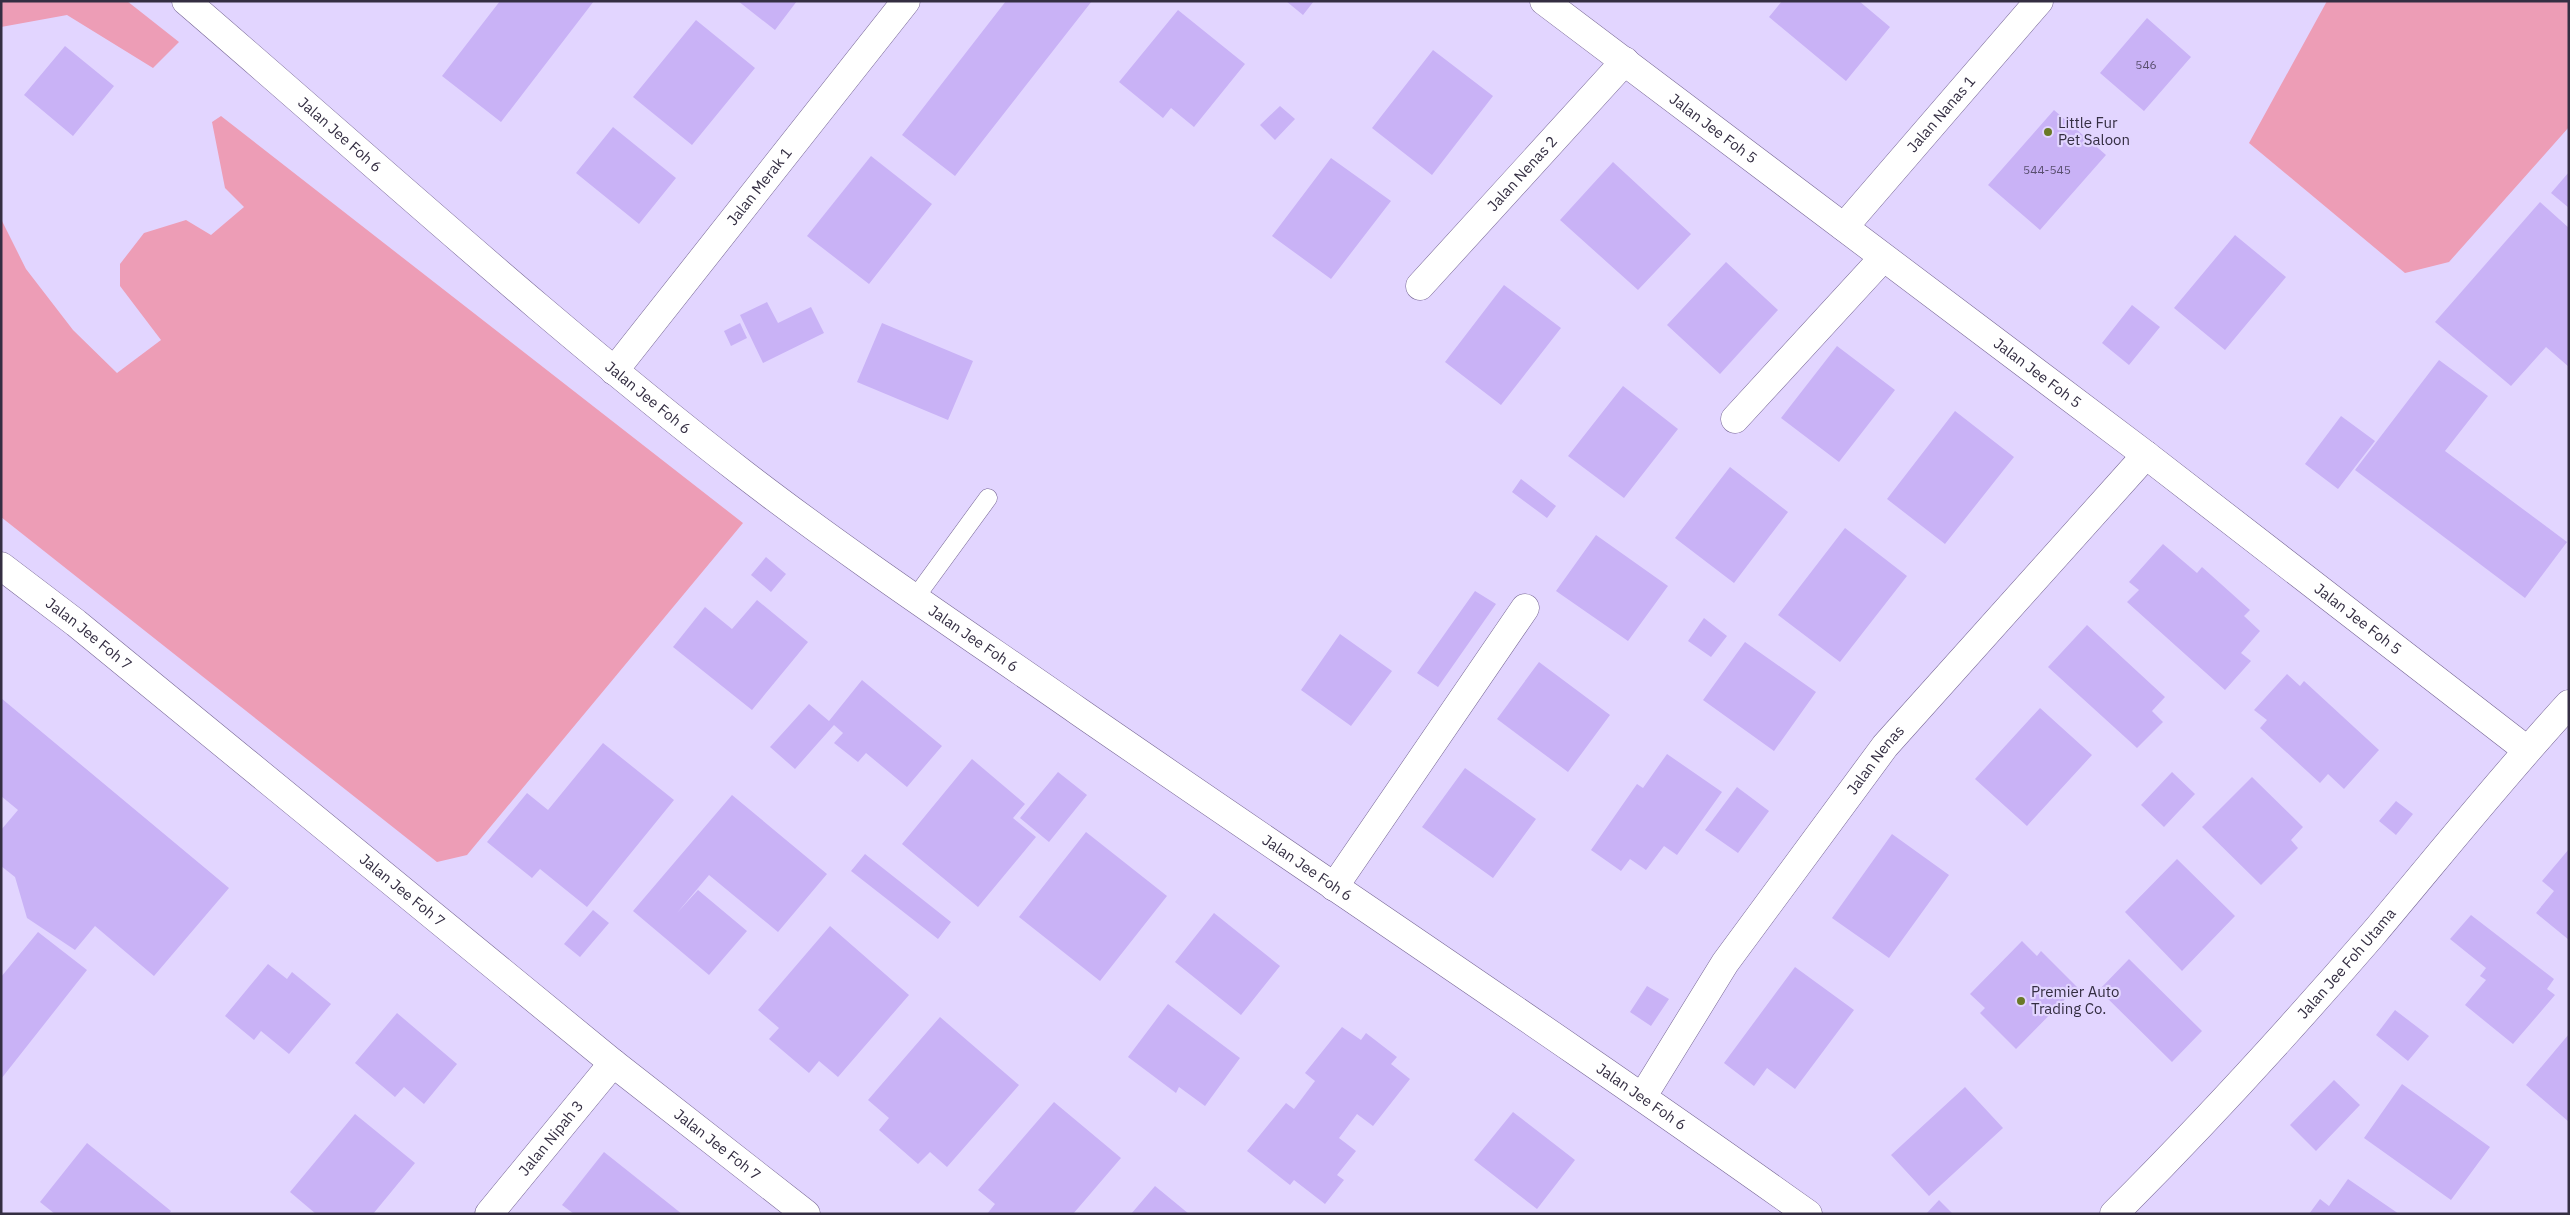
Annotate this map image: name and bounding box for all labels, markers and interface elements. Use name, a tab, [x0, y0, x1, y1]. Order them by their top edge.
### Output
house number: 546	[2135, 57, 2157, 72]
street label: Jalan Nanas 1	[1903, 72, 1979, 156]
street label: Jalan Jee Foh 5	[1666, 89, 1761, 167]
street label: Jalan Jee Foh 6	[294, 93, 386, 176]
place label: Little Fur Pet Saloon	[2058, 113, 2130, 149]
marker: Little Fur Pet Saloon	[2042, 126, 2054, 138]
street label: Jalan Nenas 2	[1483, 132, 1561, 215]
street label: Jalan Merak 1	[723, 143, 796, 229]
house number: 544-545	[2023, 162, 2071, 177]
street label: Jalan Jee Foh 5	[1990, 333, 2085, 412]
street label: Jalan Jee Foh 6	[602, 357, 695, 438]
street label: Jalan Jee Foh 5	[2311, 579, 2406, 658]
street label: Jalan Jee Foh 7	[42, 593, 136, 674]
street label: Jalan Jee Foh 6	[925, 601, 1022, 676]
street label: Jalan Nenas	[1842, 721, 1908, 798]
street label: Jalan Jee Foh 6	[1259, 830, 1356, 905]
street label: Jalan Jee Foh 7	[356, 849, 449, 931]
street label: Jalan Jee Foh Utama	[2293, 904, 2400, 1022]
place label: Premier Auto Trading Co.	[2031, 982, 2119, 1018]
marker: Premier Auto Trading Co.	[2015, 995, 2027, 1007]
street label: Jalan Jee Foh 6	[1593, 1059, 1690, 1134]
street label: Jalan Nipah 3	[514, 1096, 587, 1180]
street label: Jalan Jee Foh 7	[670, 1104, 765, 1184]

